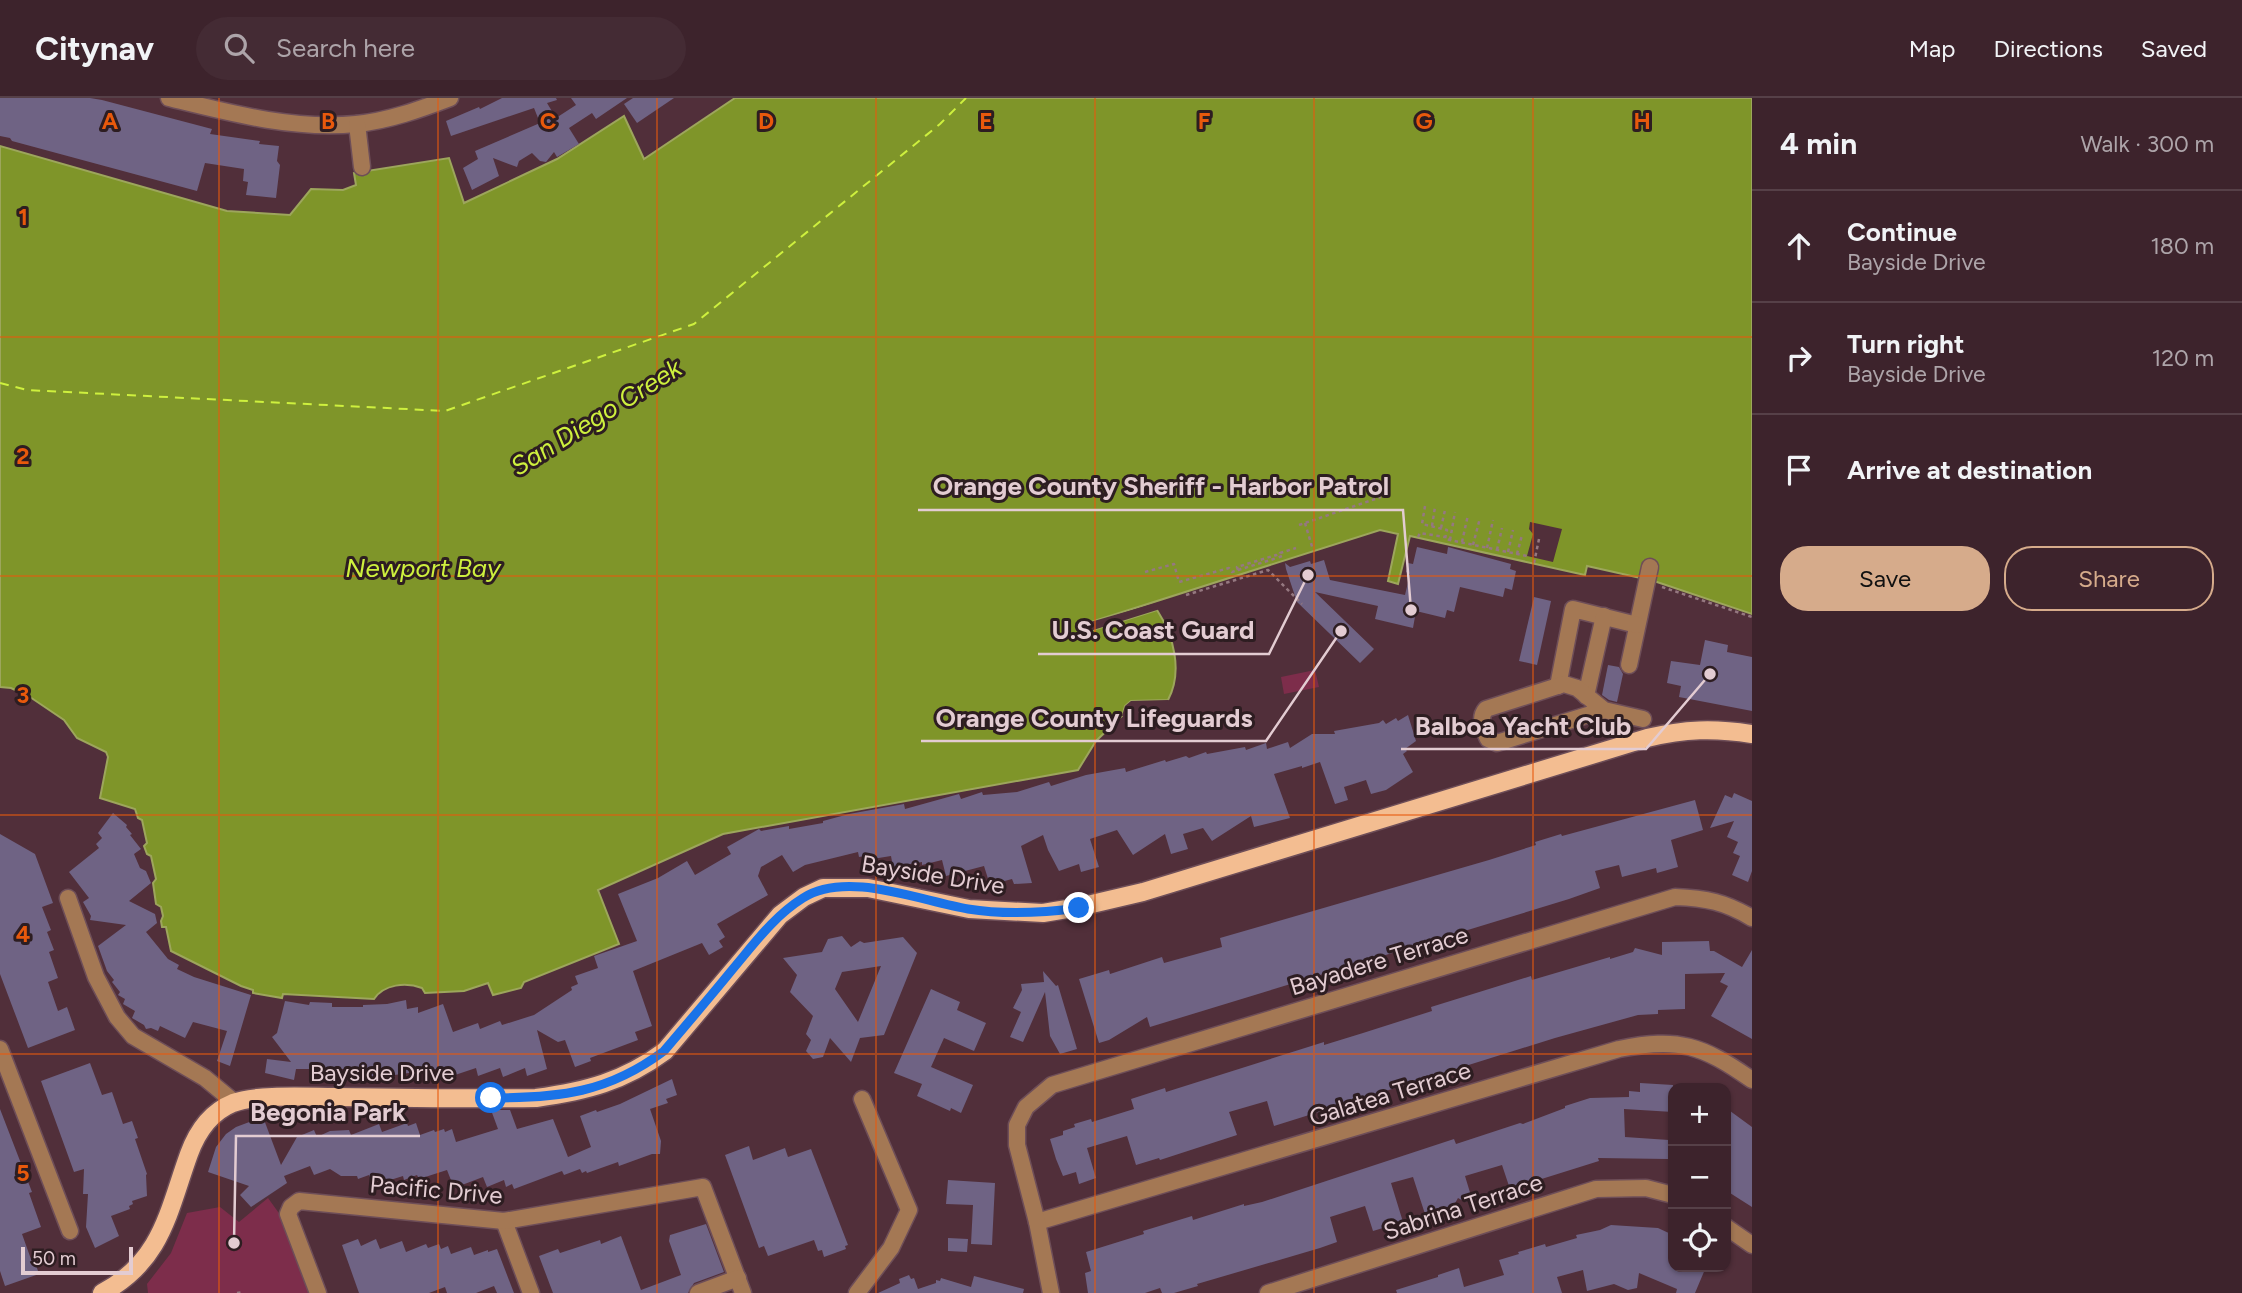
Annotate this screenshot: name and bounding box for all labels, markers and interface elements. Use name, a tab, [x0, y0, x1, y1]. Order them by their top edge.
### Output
search box	[196, 17, 686, 80]
text: Citynav	[35, 29, 154, 68]
icon: search	[220, 29, 258, 67]
text: Search here	[276, 32, 415, 64]
text: Map	[1909, 34, 1955, 63]
text: Directions	[1993, 34, 2103, 63]
text: Saved	[2141, 34, 2207, 63]
text: A	[102, 107, 119, 135]
text: B	[321, 107, 335, 135]
text: C	[540, 107, 557, 135]
text: D	[758, 107, 774, 135]
text: E	[979, 107, 993, 135]
text: F	[1198, 107, 1211, 135]
text: G	[1415, 107, 1433, 135]
text: H	[1633, 107, 1651, 135]
text: 4 min	[1780, 125, 1857, 162]
text: Walk · 300 m	[2080, 130, 2214, 158]
text: 1	[18, 203, 28, 231]
text: Continue	[1847, 216, 1957, 248]
icon: ahead	[1780, 227, 1818, 265]
text: 180 m	[2150, 232, 2214, 260]
text: Bayside Drive	[1847, 248, 1986, 276]
text: Turn right	[1847, 328, 1964, 360]
icon: right	[1780, 339, 1818, 377]
text: 120 m	[2152, 344, 2214, 372]
water label: San Diego Creek	[505, 351, 689, 482]
text: Bayside Drive	[1847, 360, 1986, 388]
text: 2	[16, 442, 30, 470]
icon: arrive	[1780, 451, 1818, 489]
text: Arrive at destination	[1847, 454, 2092, 486]
callout: Orange County Sheriff - Harbor Patrol	[918, 463, 1403, 510]
text: Orange County Sheriff - Harbor Patrol	[933, 470, 1389, 502]
button: Save	[1780, 546, 1990, 611]
button: Share	[2004, 546, 2214, 611]
water label: Newport Bay	[345, 552, 502, 584]
callout: U.S. Coast Guard	[1038, 607, 1269, 654]
text: U.S. Coast Guard	[1051, 614, 1255, 646]
text: 3	[17, 681, 29, 709]
callout: Orange County Lifeguards	[921, 694, 1266, 741]
text: Orange County Lifeguards	[935, 702, 1253, 734]
callout: Balboa Yacht Club	[1401, 702, 1646, 749]
text: Balboa Yacht Club	[1415, 710, 1631, 742]
street label: Bayside Drive	[859, 849, 1007, 900]
route end	[1063, 892, 1094, 923]
text: 4	[16, 920, 30, 948]
street label: Bayadere Terrace	[1286, 920, 1472, 1001]
street label: Galatea Terrace	[1305, 1055, 1474, 1132]
street label: Bayside Drive	[310, 1058, 454, 1087]
route start	[475, 1082, 506, 1113]
map controls	[1668, 1083, 1731, 1272]
button: +	[1668, 1083, 1731, 1146]
callout: Begonia Park	[236, 1089, 420, 1136]
text: Begonia Park	[250, 1096, 406, 1128]
button: −	[1668, 1146, 1731, 1209]
text: 5	[16, 1159, 30, 1187]
street label: Sabrina Terrace	[1380, 1167, 1546, 1246]
street label: Pacific Drive	[368, 1169, 504, 1210]
button: locate	[1668, 1209, 1731, 1272]
scale bar	[21, 1244, 133, 1276]
text: 50 m	[32, 1247, 76, 1270]

